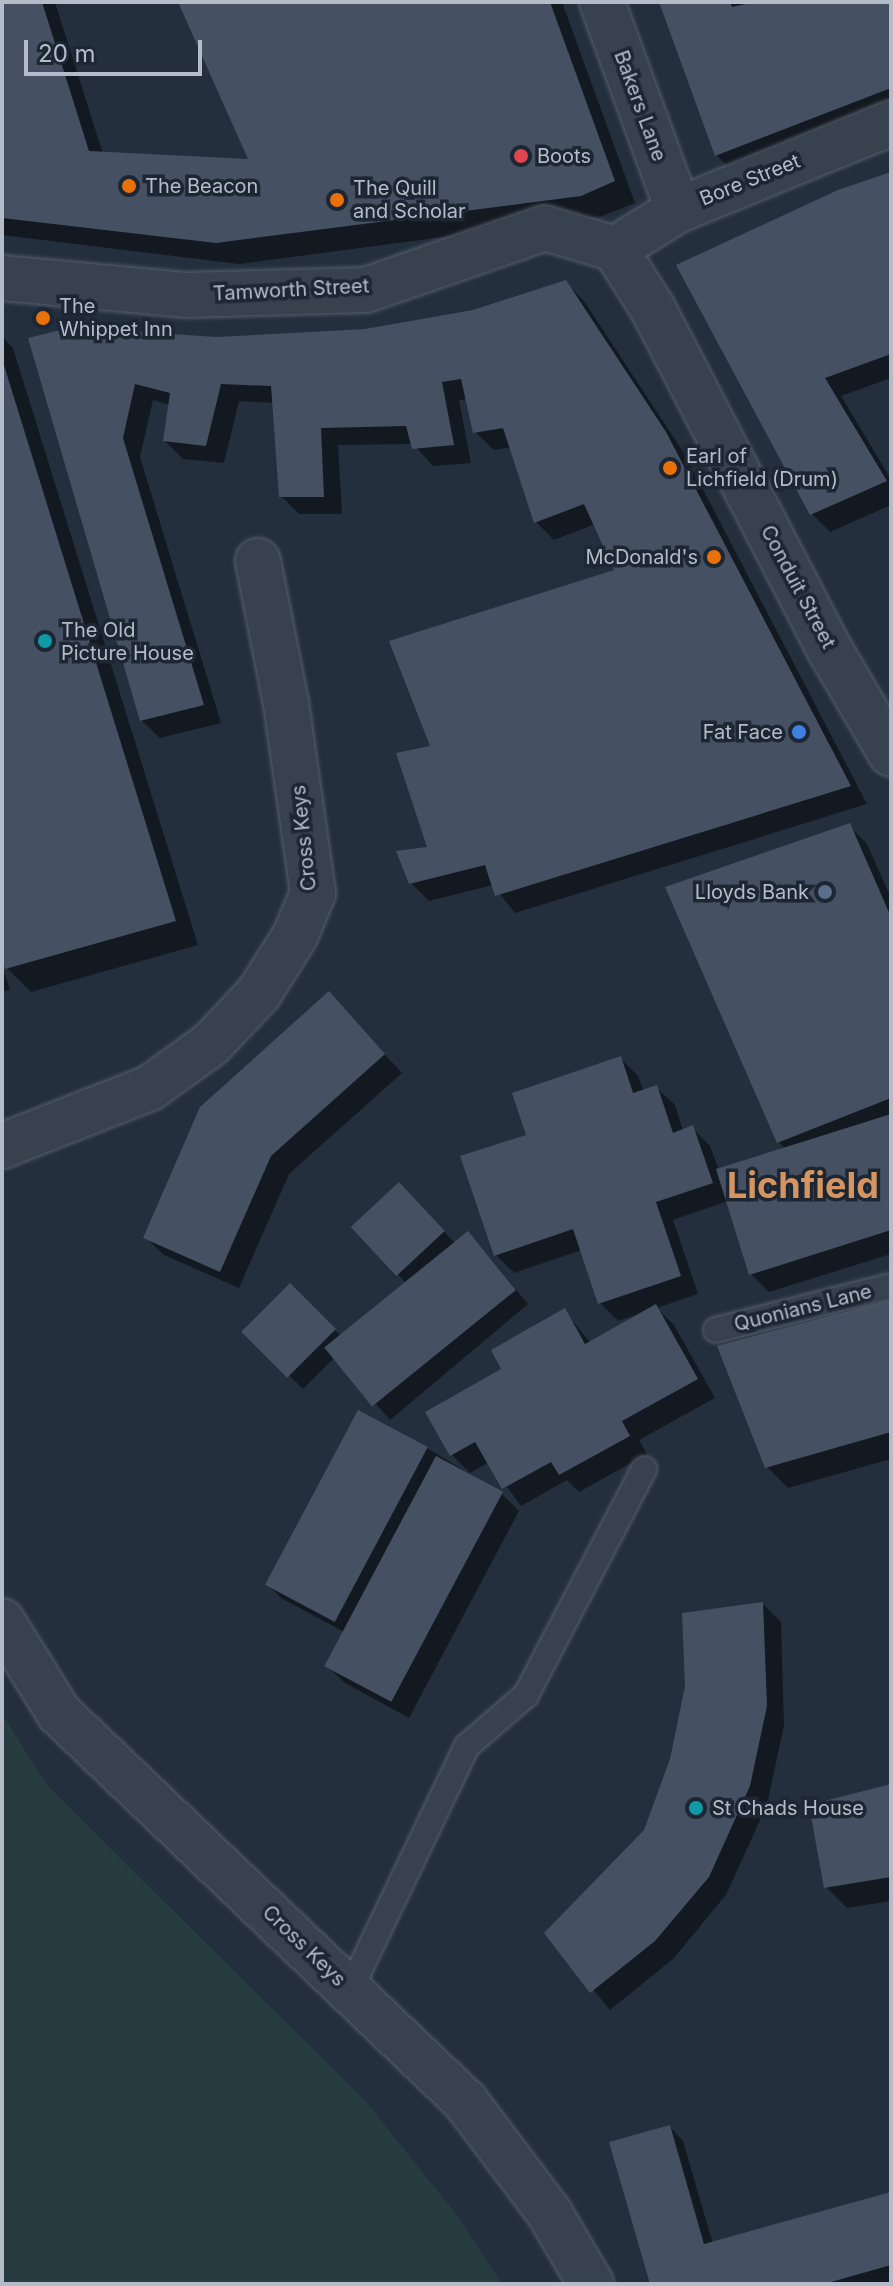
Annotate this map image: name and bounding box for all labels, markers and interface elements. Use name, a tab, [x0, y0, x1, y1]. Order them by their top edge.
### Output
scale bar	[28, 24, 206, 74]
text: 20 m	[38, 39, 96, 68]
street label: Bakers Lane	[609, 47, 671, 165]
place label: Boots	[537, 144, 591, 168]
marker: Boots	[512, 147, 530, 165]
street label: Bore Street	[696, 149, 804, 211]
place label: The Beacon	[145, 174, 258, 198]
place label: The Quill and Scholar	[353, 176, 466, 223]
marker: The Beacon	[120, 177, 138, 195]
marker: The Quill and Scholar	[328, 191, 346, 209]
street label: Tamworth Street	[212, 274, 370, 306]
place label: The Whippet Inn	[59, 294, 173, 341]
marker: The Whippet Inn	[34, 309, 52, 327]
place label: Earl of Lichfield (Drum)	[686, 444, 838, 491]
marker: Earl of Lichfield (Drum)	[661, 459, 679, 477]
street label: Conduit Street	[755, 521, 841, 653]
place label: McDonald's	[585, 545, 698, 569]
marker: McDonald's	[705, 548, 723, 566]
place label: The Old Picture House	[61, 618, 194, 665]
marker: The Old Picture House	[36, 632, 54, 650]
place label: Fat Face	[703, 720, 783, 744]
marker: Fat Face	[790, 723, 808, 741]
street label: Cross Keys	[287, 784, 321, 892]
place label: Lloyds Bank	[695, 880, 809, 904]
marker: Lloyds Bank	[816, 883, 834, 901]
district label: Lichfield	[727, 1164, 879, 1208]
street label: Quonians Lane	[732, 1279, 874, 1337]
place label: St Chads House	[712, 1796, 864, 1820]
marker: St Chads House	[687, 1799, 705, 1817]
street label: Cross Keys	[257, 1900, 351, 1992]

